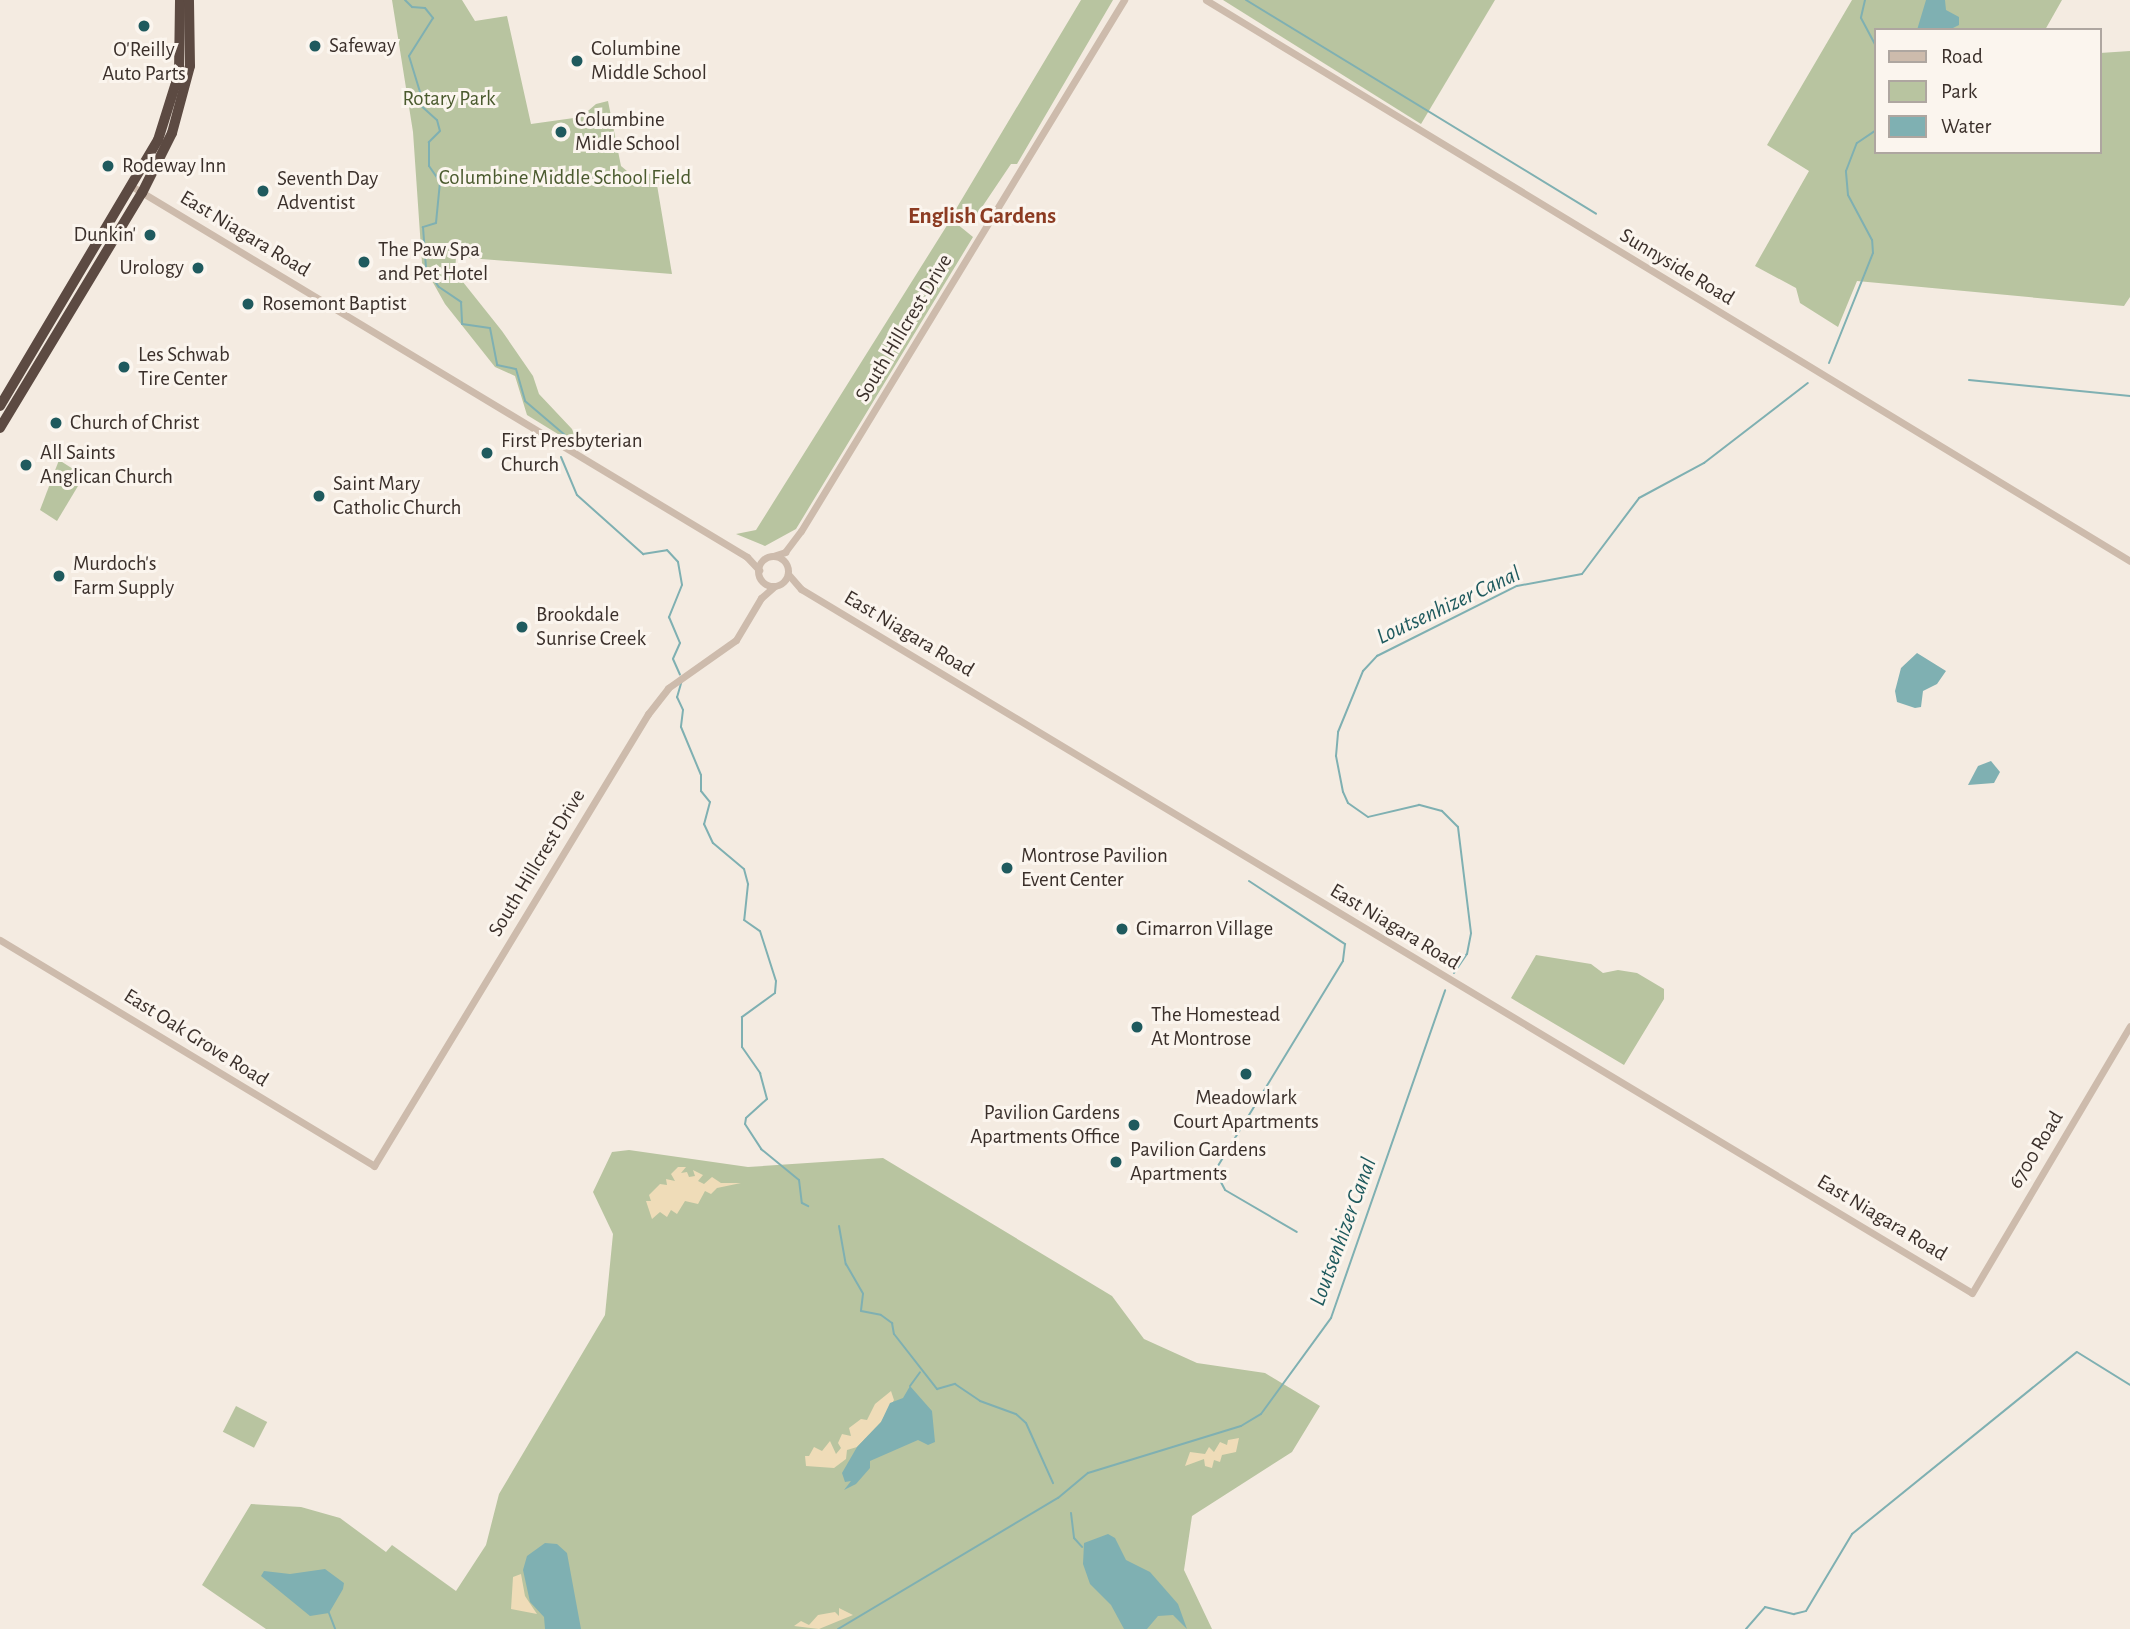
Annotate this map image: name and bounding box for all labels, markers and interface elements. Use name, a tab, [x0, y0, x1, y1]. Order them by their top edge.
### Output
marker: O'Reilly Auto Parts	[136, 18, 152, 34]
legend	[1874, 28, 2102, 154]
place label: Safeway	[329, 33, 396, 59]
place label: Columbine Middle School	[591, 36, 707, 86]
place label: O'Reilly Auto Parts	[102, 37, 186, 87]
marker: Safeway	[307, 38, 323, 54]
text: Road	[1941, 46, 1983, 67]
marker: Columbine Middle School	[569, 53, 585, 69]
text: Park	[1941, 81, 1977, 102]
park label: Rotary Park	[402, 86, 496, 112]
place label: Columbine Midle School	[575, 107, 680, 157]
text: Water	[1941, 116, 1991, 137]
marker: Columbine Midle School	[553, 124, 569, 140]
place label: Rodeway Inn	[122, 153, 226, 179]
marker: Rodeway Inn	[100, 158, 116, 174]
park label: Columbine Middle School Field	[439, 165, 691, 191]
place label: Seventh Day Adventist	[277, 166, 378, 216]
marker: Seventh Day Adventist	[255, 183, 271, 199]
street label: East Niagara Road	[175, 185, 315, 283]
district label: English Gardens	[908, 203, 1056, 231]
place label: Dunkin'	[73, 222, 136, 248]
street label: Sunnyside Road	[1615, 223, 1739, 311]
marker: Dunkin'	[142, 227, 158, 243]
place label: The Paw Spa and Pet Hotel	[378, 237, 488, 287]
street label: South Hillcrest Drive	[850, 250, 958, 406]
marker: The Paw Spa and Pet Hotel	[356, 254, 372, 270]
place label: Urology	[120, 255, 184, 281]
marker: Urology	[190, 260, 206, 276]
place label: Rosemont Baptist	[262, 291, 406, 317]
marker: Rosemont Baptist	[240, 296, 256, 312]
place label: Les Schwab Tire Center	[138, 342, 230, 392]
marker: Les Schwab Tire Center	[116, 359, 132, 375]
place label: Church of Christ	[70, 410, 199, 436]
marker: Church of Christ	[48, 415, 64, 431]
place label: First Presbyterian Church	[501, 428, 642, 478]
place label: All Saints Anglican Church	[40, 440, 173, 490]
marker: First Presbyterian Church	[479, 445, 495, 461]
marker: All Saints Anglican Church	[18, 457, 34, 473]
place label: Saint Mary Catholic Church	[333, 471, 461, 521]
marker: Saint Mary Catholic Church	[311, 488, 327, 504]
place label: Murdoch's Farm Supply	[73, 551, 174, 601]
water label: Loutsenhizer Canal	[1373, 561, 1525, 651]
marker: Murdoch's Farm Supply	[51, 568, 67, 584]
street label: East Niagara Road	[839, 585, 979, 683]
place label: Brookdale Sunrise Creek	[536, 602, 646, 652]
marker: Brookdale Sunrise Creek	[514, 619, 530, 635]
street label: South Hillcrest Drive	[483, 785, 591, 941]
place label: Montrose Pavilion Event Center	[1021, 843, 1168, 893]
marker: Montrose Pavilion Event Center	[999, 860, 1015, 876]
street label: East Niagara Road	[1325, 878, 1465, 976]
place label: Cimarron Village	[1136, 916, 1273, 942]
marker: Cimarron Village	[1114, 921, 1130, 937]
street label: East Oak Grove Road	[119, 983, 273, 1093]
place label: The Homestead At Montrose	[1151, 1002, 1280, 1052]
marker: The Homestead At Montrose	[1129, 1019, 1145, 1035]
marker: Meadowlark Court Apartments	[1238, 1066, 1254, 1082]
place label: Meadowlark Court Apartments	[1173, 1085, 1319, 1135]
place label: Pavilion Gardens Apartments Office	[970, 1100, 1120, 1150]
street label: 6700 Road	[2003, 1107, 2069, 1193]
marker: Pavilion Gardens Apartments Office	[1126, 1117, 1142, 1133]
place label: Pavilion Gardens Apartments	[1130, 1137, 1266, 1187]
marker: Pavilion Gardens Apartments	[1108, 1154, 1124, 1170]
water label: Loutsenhizer Canal	[1304, 1154, 1384, 1310]
street label: East Niagara Road	[1812, 1169, 1952, 1267]

